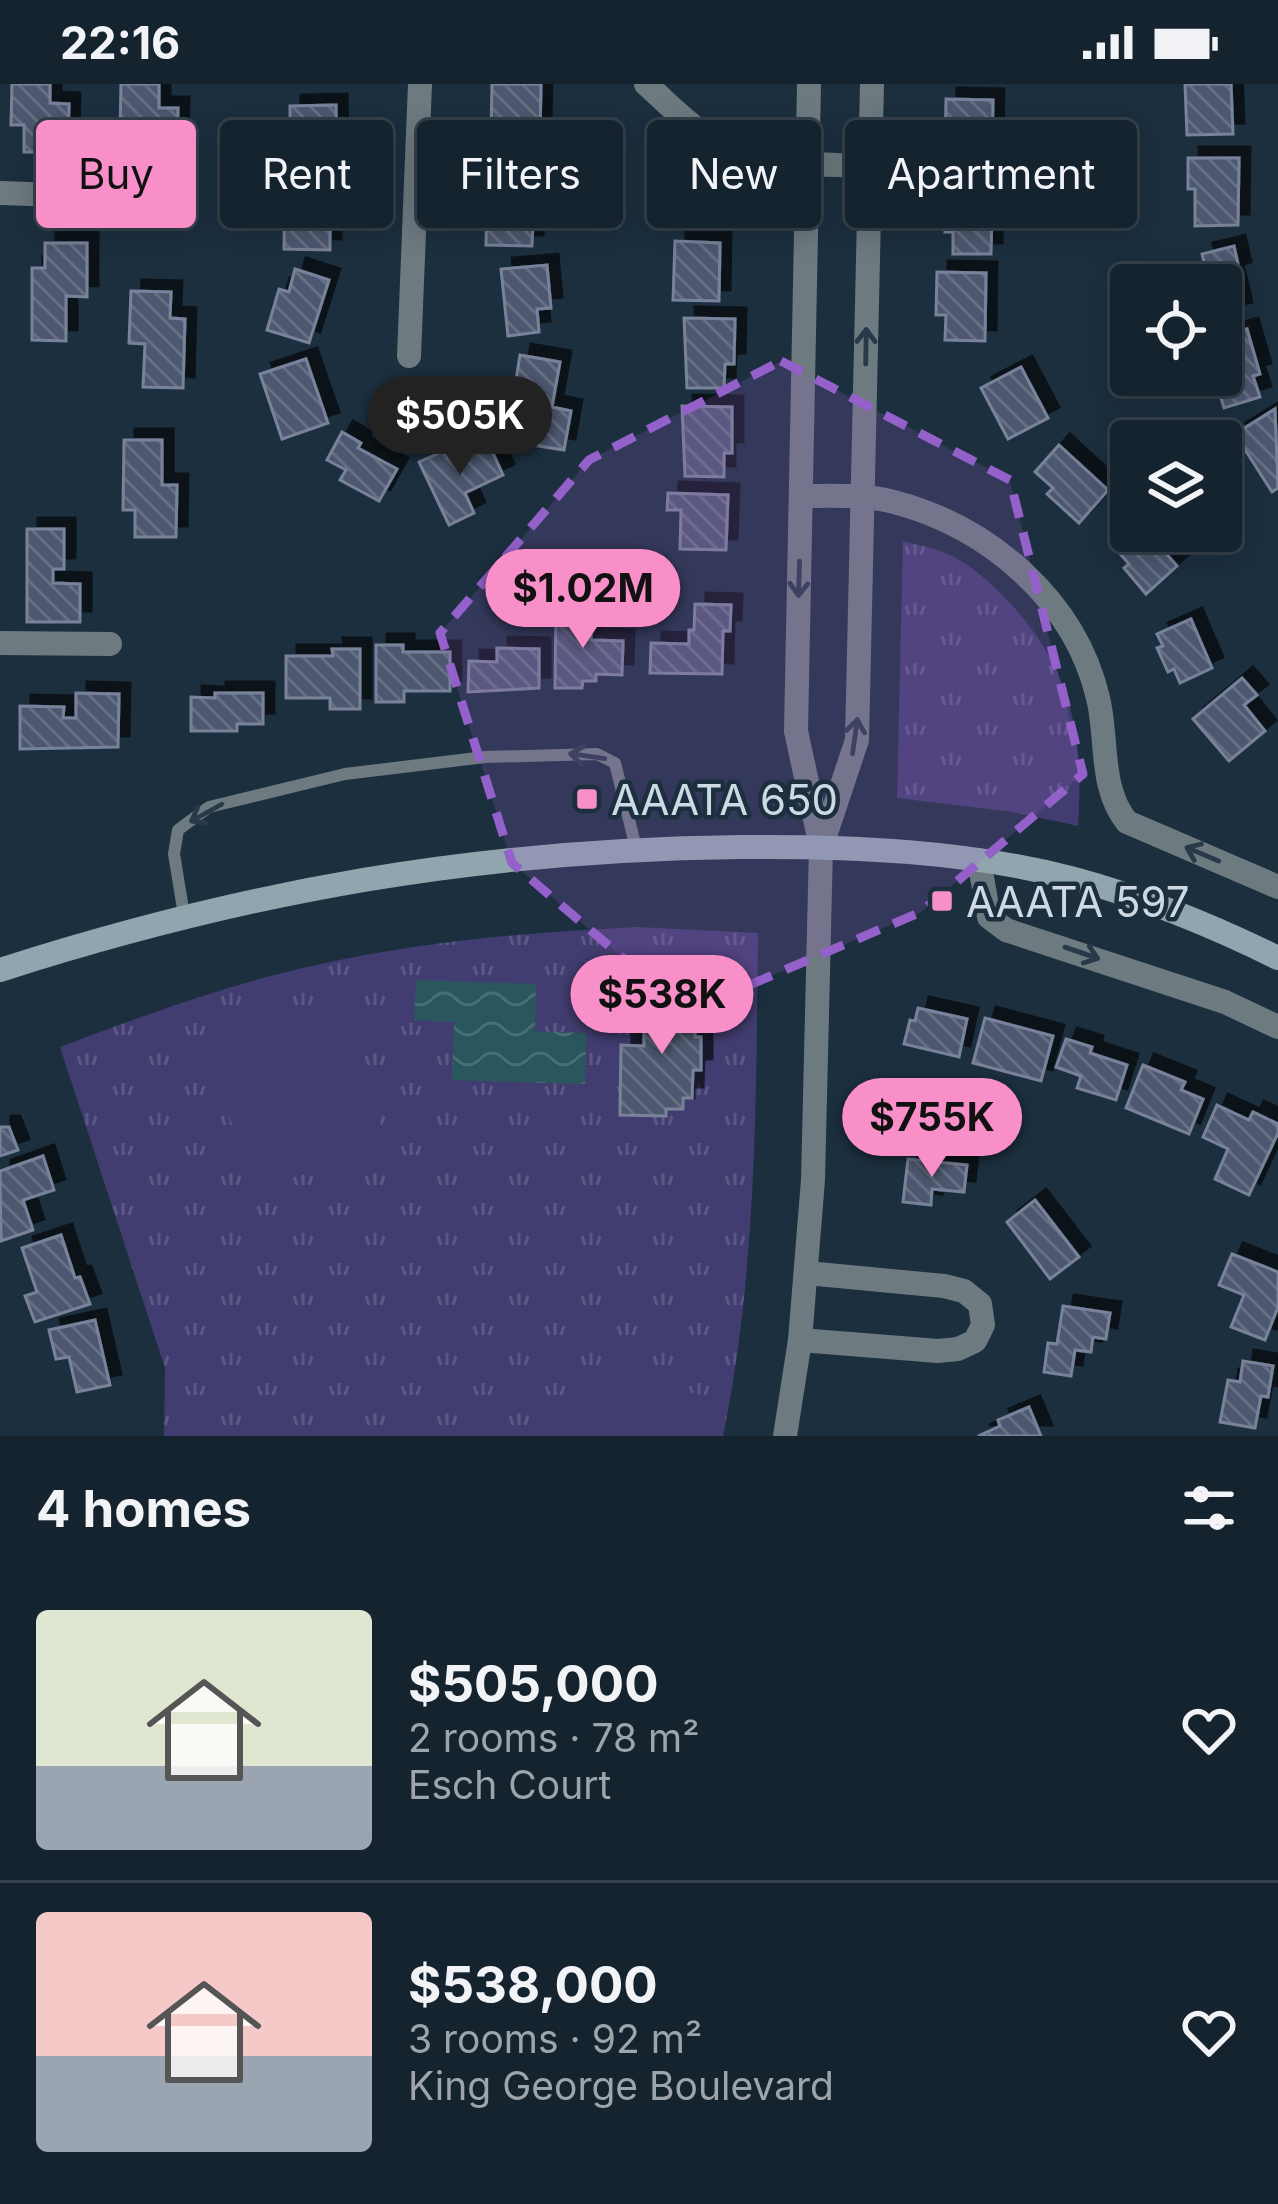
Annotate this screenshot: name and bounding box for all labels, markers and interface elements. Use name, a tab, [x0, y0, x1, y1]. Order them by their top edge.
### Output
text: 22:16	[60, 15, 180, 70]
chip: Buy	[36, 120, 196, 228]
chip: Rent	[220, 120, 393, 228]
chip: Filters	[417, 120, 623, 228]
chip: New	[647, 120, 821, 228]
chip: Apartment	[845, 120, 1137, 228]
map controls	[1110, 264, 1242, 552]
button: locate	[1110, 264, 1242, 396]
one-way arrow	[855, 327, 877, 366]
pin: $505K	[376, 376, 544, 478]
text: $505K	[395, 391, 525, 438]
button: layers	[1110, 420, 1242, 552]
pin: $1.02M	[485, 549, 681, 651]
one-way arrow	[788, 559, 811, 598]
text: $1.02M	[512, 564, 654, 611]
one-way arrow	[844, 717, 867, 756]
one-way arrow	[569, 745, 608, 767]
place label: AAATA 650	[611, 774, 838, 825]
marker: AAATA 650	[574, 786, 600, 812]
one-way arrow	[189, 802, 224, 825]
one-way arrow	[1185, 842, 1221, 864]
place label: AAATA 597	[966, 876, 1189, 927]
marker: AAATA 597	[929, 888, 955, 914]
one-way arrow	[1063, 944, 1100, 965]
pin: $538K	[578, 955, 746, 1057]
text: $538K	[597, 970, 727, 1017]
pin: $755K	[848, 1078, 1016, 1180]
text: $755K	[869, 1093, 995, 1140]
icon: filters	[1176, 1475, 1242, 1541]
text: 4 homes	[36, 1478, 251, 1539]
text: $505,000	[408, 1653, 659, 1714]
icon: home	[132, 1658, 276, 1802]
icon: heart	[1176, 1697, 1242, 1763]
text: 2 rooms · 78 m²	[408, 1714, 700, 1761]
text: Esch Court	[408, 1761, 611, 1808]
text: $538,000	[408, 1954, 658, 2015]
icon: home	[132, 1960, 276, 2104]
icon: heart	[1176, 1999, 1242, 2065]
text: 3 rooms · 92 m²	[408, 2015, 702, 2062]
text: King George Boulevard	[408, 2062, 834, 2109]

